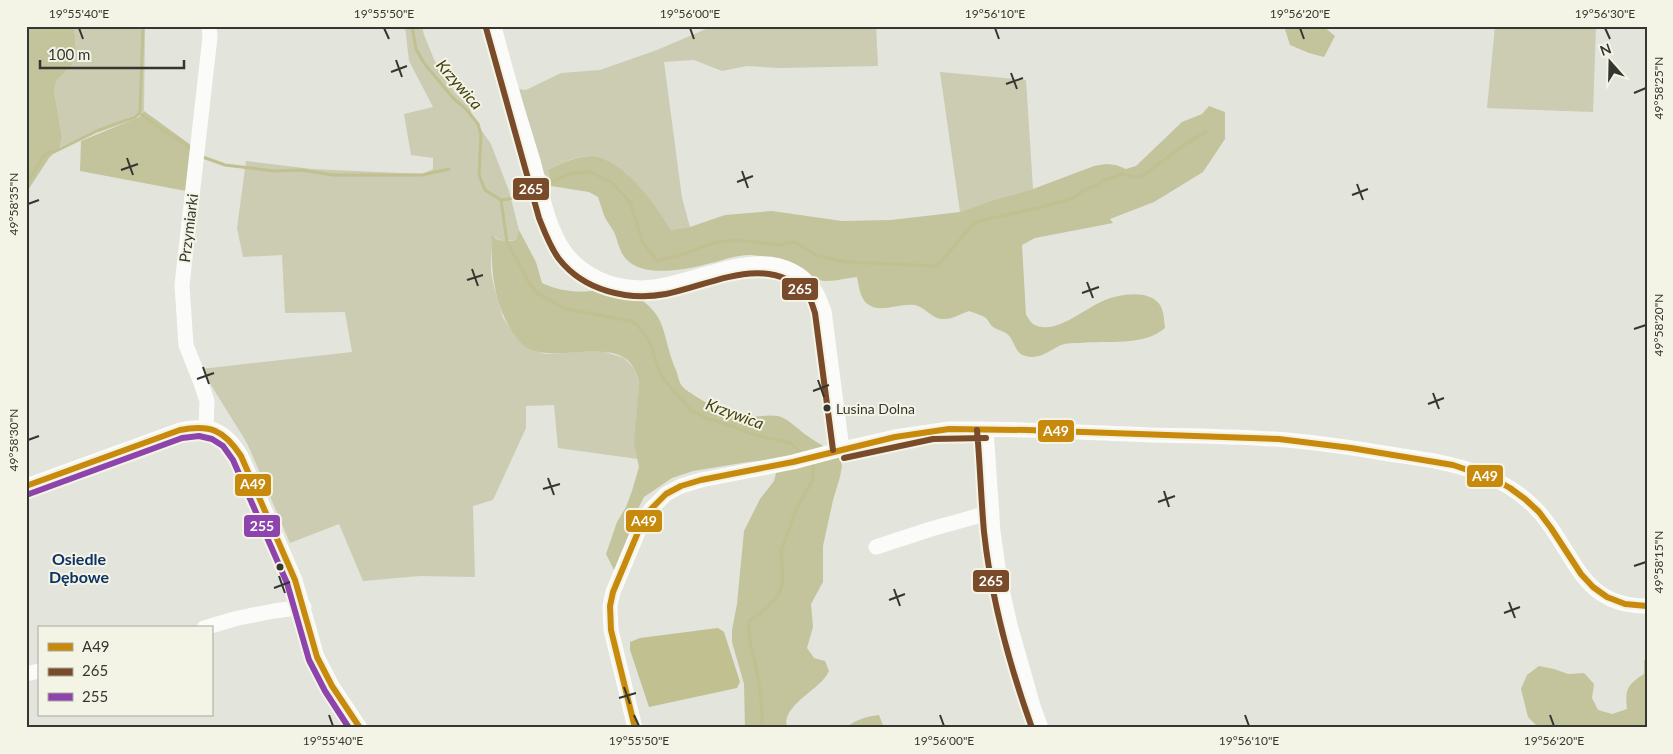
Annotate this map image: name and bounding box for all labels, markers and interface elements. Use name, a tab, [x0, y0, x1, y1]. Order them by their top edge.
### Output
text: 19°55'40"E	[49, 6, 109, 21]
text: 19°55'50"E	[354, 6, 414, 21]
text: 19°56'00"E	[660, 6, 720, 21]
text: 19°56'10"E	[965, 6, 1025, 21]
text: 19°56'20"E	[1270, 6, 1330, 21]
text: 19°56'30"E	[1575, 6, 1635, 21]
scale bar	[40, 38, 184, 70]
north arrow	[1586, 38, 1636, 88]
text: N	[1597, 39, 1613, 59]
text: 100 m	[48, 45, 90, 63]
water label: Krzywica	[433, 55, 487, 113]
text: 49°58'25"N	[1651, 57, 1666, 119]
text: 49°58'35"N	[6, 173, 21, 235]
line badge: 265	[512, 177, 550, 201]
text: 265	[519, 180, 543, 197]
street label: Przymiarki	[175, 193, 201, 263]
line badge: 265	[781, 277, 819, 301]
text: 265	[788, 280, 812, 297]
text: 49°58'20"N	[1651, 294, 1666, 356]
water label: Krzywica	[703, 394, 767, 432]
place label: Lusina Dolna	[836, 400, 915, 417]
marker: Lusina Dolna	[822, 403, 832, 413]
text: 49°58'30"N	[6, 409, 21, 471]
line badge: A49	[1037, 419, 1075, 443]
text: A49	[1042, 422, 1069, 439]
line badge: A49	[1466, 464, 1504, 488]
text: A49	[1471, 467, 1498, 484]
line badge: A49	[234, 473, 272, 497]
text: A49	[239, 475, 266, 492]
line badge: A49	[625, 509, 663, 533]
text: A49	[630, 512, 657, 529]
line badge: 255	[243, 514, 281, 538]
text: 255	[250, 517, 274, 534]
text: 49°58'15"N	[1651, 531, 1666, 593]
district label: Osiedle Dębowe	[49, 549, 109, 586]
unlabelled marker	[275, 562, 285, 572]
line badge: 265	[972, 569, 1010, 593]
text: 265	[979, 572, 1003, 589]
legend	[38, 626, 212, 716]
text: A49	[82, 637, 110, 655]
text: 265	[82, 661, 108, 679]
text: 255	[82, 687, 108, 705]
text: 19°55'40"E	[303, 733, 363, 748]
text: 19°55'50"E	[609, 733, 669, 748]
text: 19°56'00"E	[914, 733, 974, 748]
text: 19°56'10"E	[1219, 733, 1279, 748]
text: 19°56'20"E	[1524, 733, 1584, 748]

